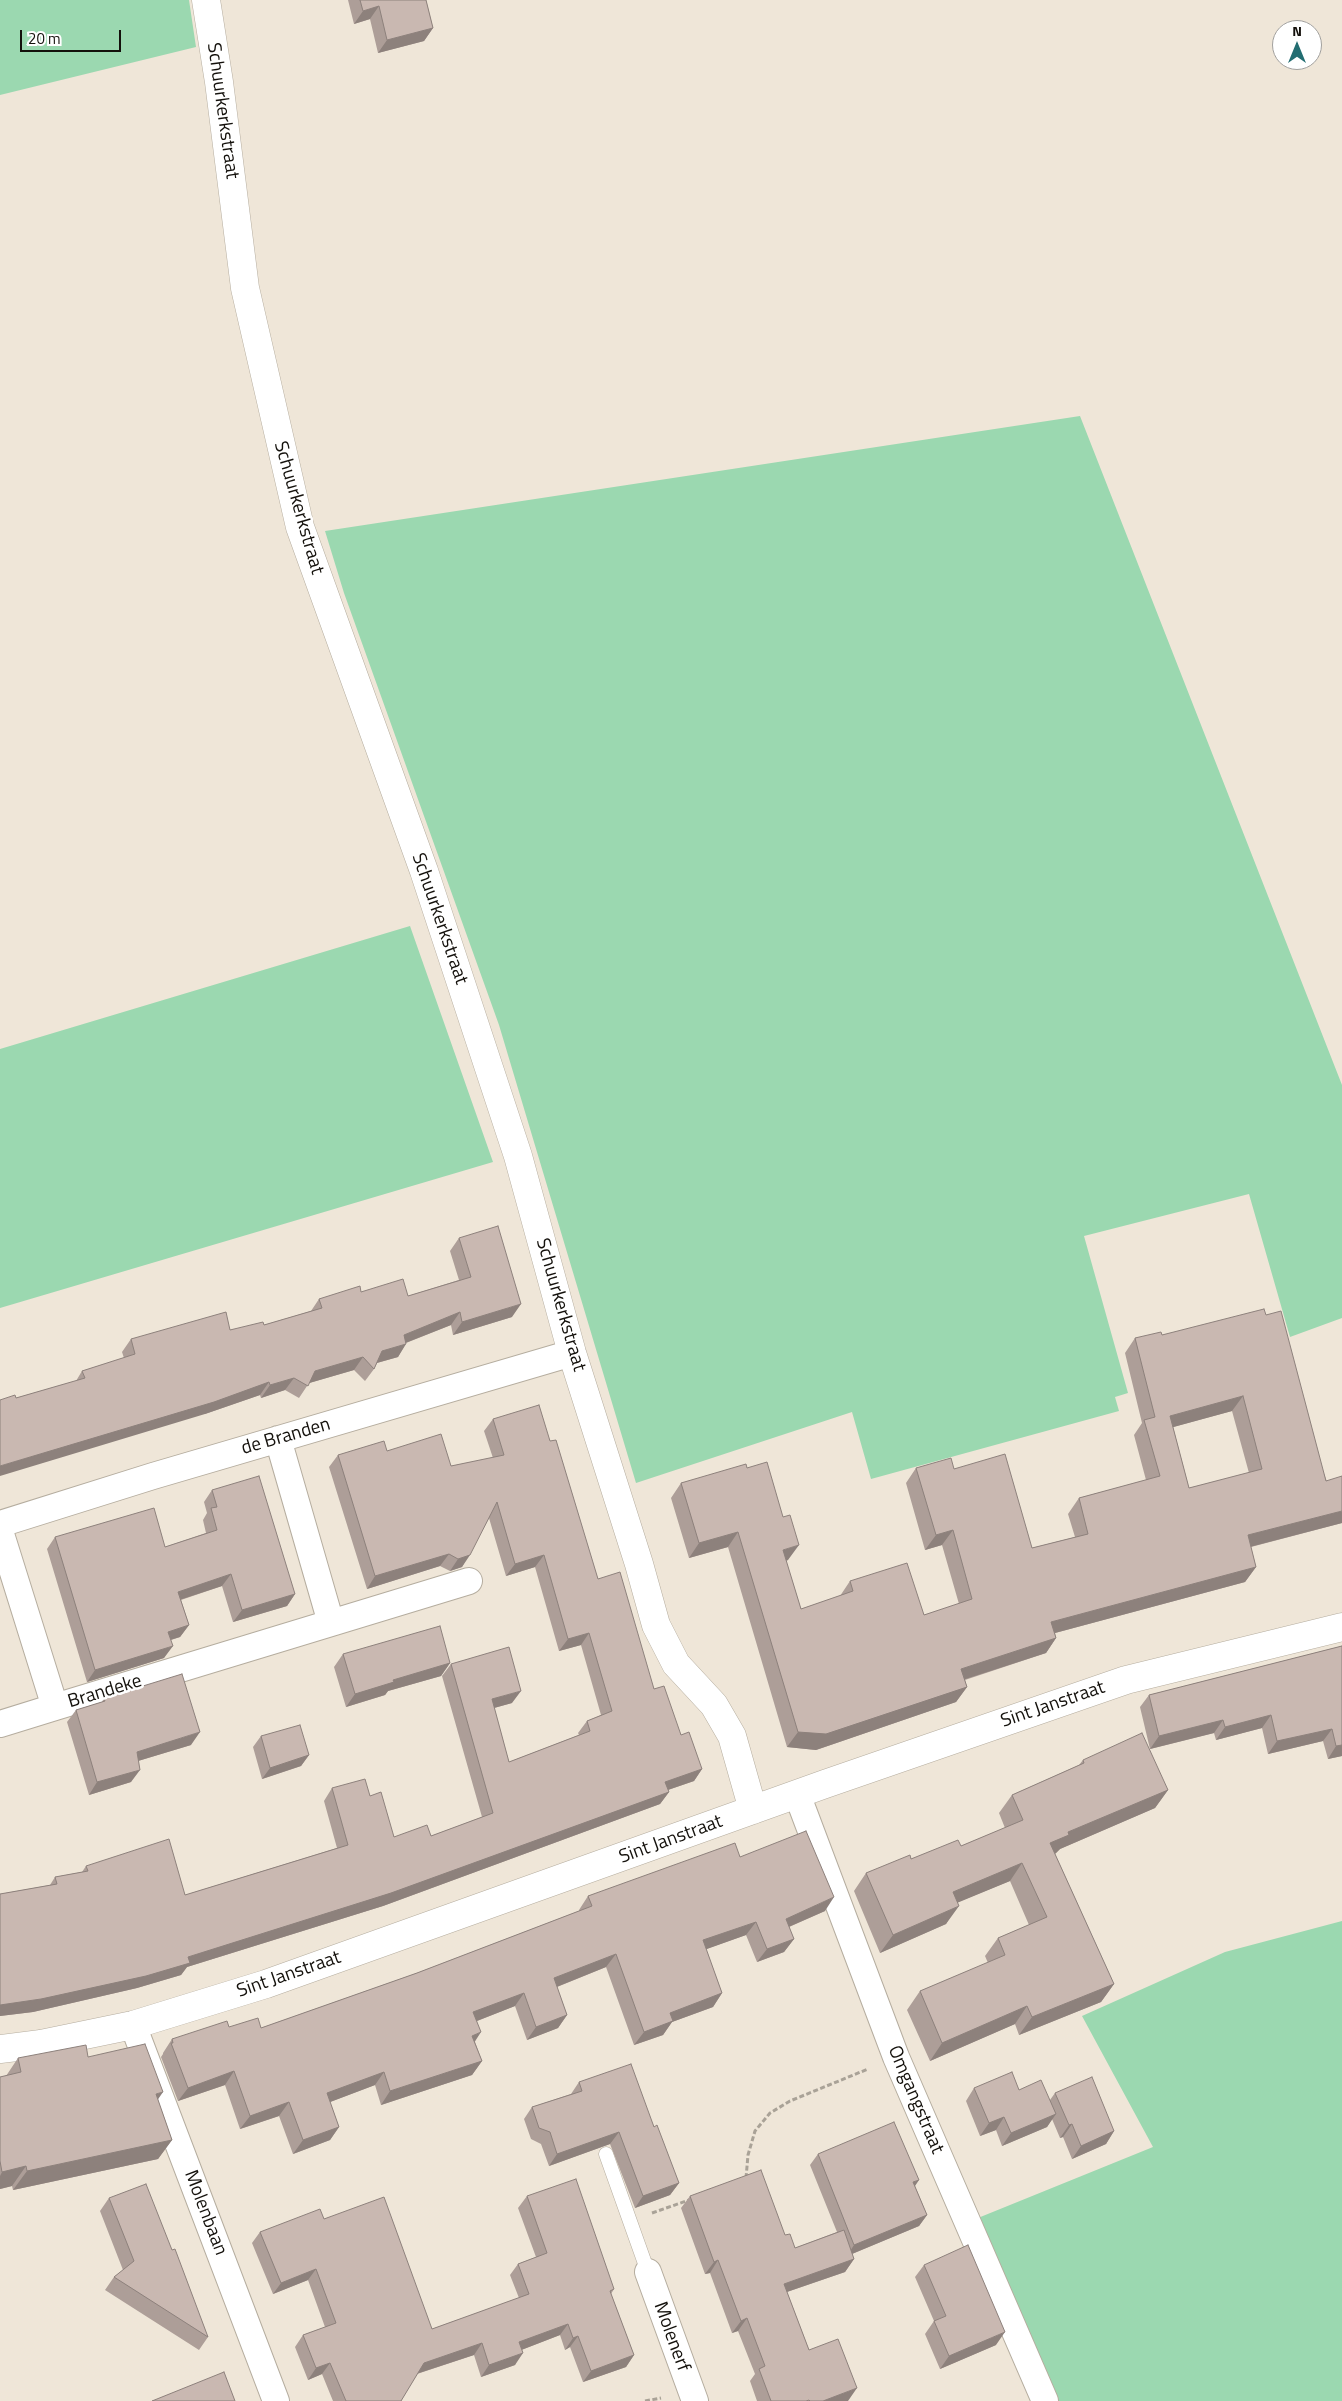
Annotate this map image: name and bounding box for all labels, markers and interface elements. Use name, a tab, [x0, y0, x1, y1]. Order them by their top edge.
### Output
scale bar	[22, 20, 124, 52]
north arrow	[1272, 20, 1322, 70]
text: N	[1292, 20, 1302, 41]
text: 20 m	[28, 27, 61, 50]
street label: Schuurkerkstraat	[201, 41, 243, 181]
street label: Schuurkerkstraat	[268, 439, 328, 577]
street label: Schuurkerkstraat	[406, 850, 472, 988]
street label: Schuurkerkstraat	[530, 1236, 590, 1374]
street label: de Branden	[239, 1413, 333, 1461]
street label: Brandeke	[65, 1670, 145, 1714]
street label: Sint Janstraat	[998, 1677, 1108, 1733]
street label: Sint Janstraat	[616, 1811, 726, 1869]
street label: Sint Janstraat	[234, 1947, 344, 2003]
street label: Omgangstraat	[882, 2042, 948, 2158]
street label: Molenbaan	[178, 2167, 232, 2259]
street label: Molenerf	[648, 2299, 694, 2375]

